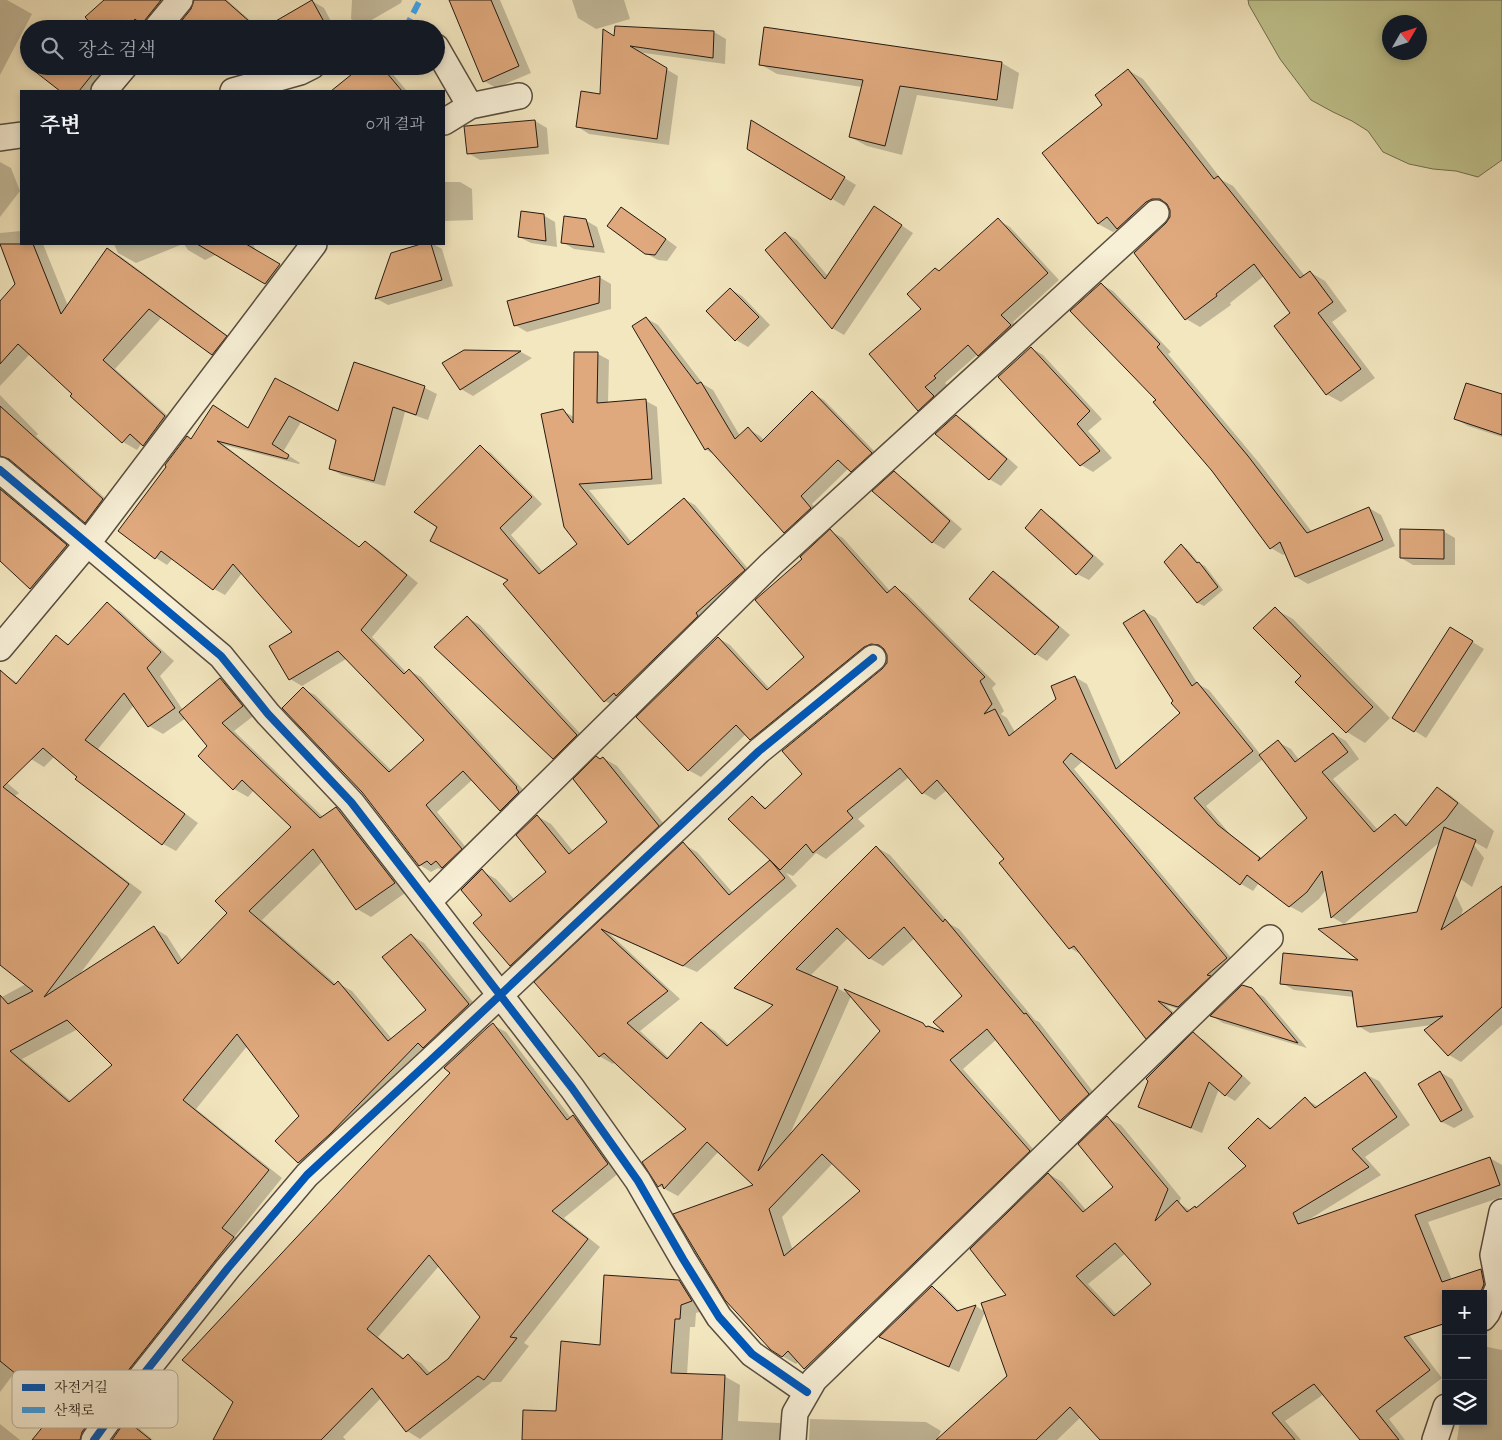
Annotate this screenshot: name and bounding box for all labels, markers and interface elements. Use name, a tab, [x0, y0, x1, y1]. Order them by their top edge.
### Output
north arrow	[1382, 15, 1427, 60]
search box	[20, 20, 445, 75]
icon: search	[38, 34, 66, 62]
text: 장소 검색	[78, 38, 156, 61]
text: 주변	[40, 112, 81, 138]
text: 0개 결과	[366, 114, 425, 133]
map controls	[1442, 1290, 1487, 1425]
button: +	[1442, 1290, 1487, 1335]
button: −	[1442, 1335, 1487, 1380]
legend	[12, 1370, 178, 1428]
text: 자전거길	[54, 1379, 108, 1396]
button: layers	[1442, 1380, 1487, 1425]
text: 산책로	[54, 1402, 95, 1419]

